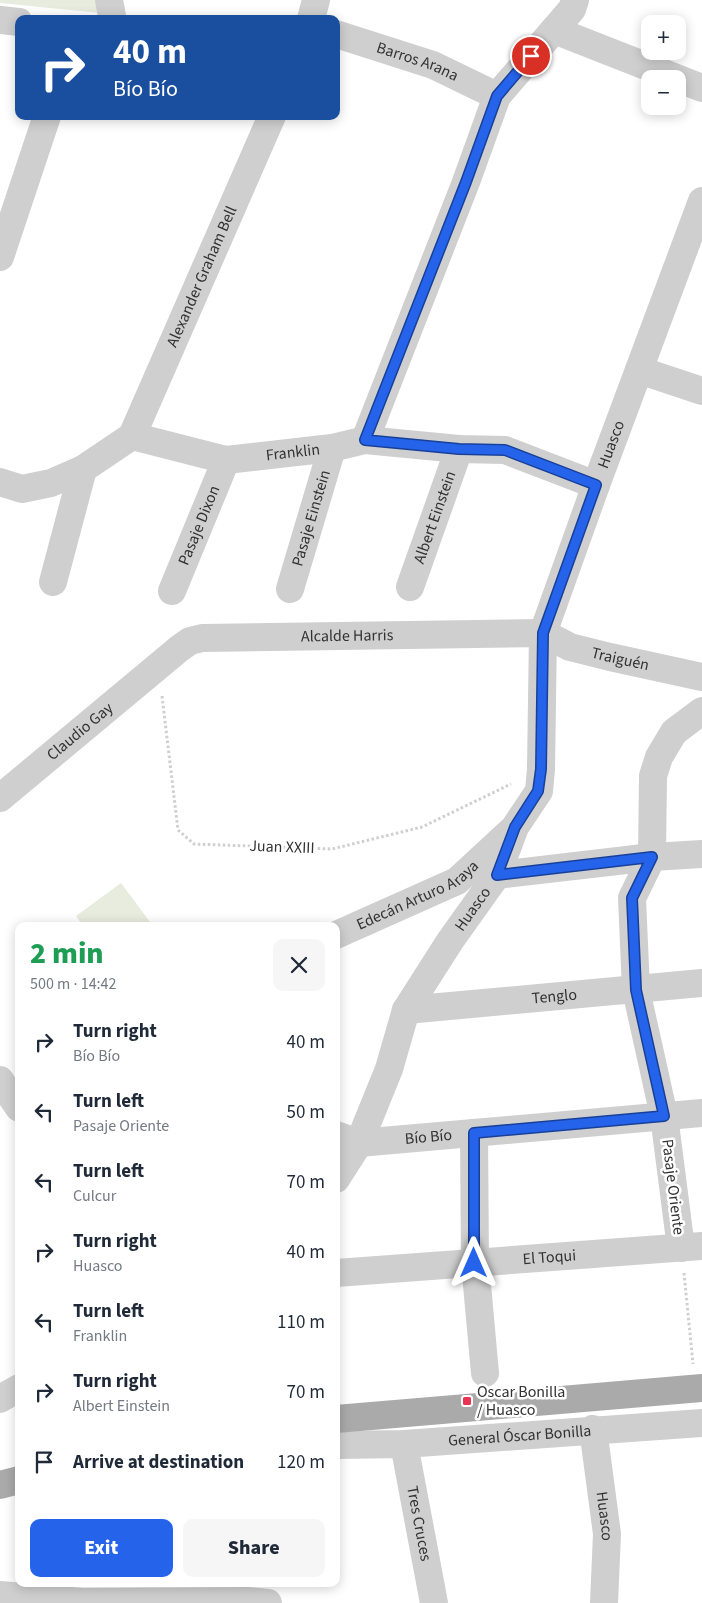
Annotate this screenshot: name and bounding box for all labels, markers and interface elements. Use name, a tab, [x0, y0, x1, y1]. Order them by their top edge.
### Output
map controls	[641, 15, 686, 115]
button: +	[641, 15, 686, 60]
text: 40 m	[113, 27, 187, 77]
icon: right	[30, 35, 95, 100]
pin	[510, 35, 552, 77]
street label: Barros Arana	[374, 37, 462, 87]
icon: arrive	[517, 42, 545, 70]
button: −	[641, 70, 686, 115]
text: Bío Bío	[113, 73, 178, 105]
street label: Alexander Graham Bell	[161, 203, 242, 351]
street label: Huasco	[592, 417, 630, 471]
street label: Franklin	[265, 438, 321, 466]
street label: Pasaje Einstein	[286, 467, 336, 569]
street label: Albert Einstein	[408, 468, 461, 567]
street label: Pasaje Dixon	[173, 482, 225, 569]
street label: Alcalde Harris	[301, 624, 394, 648]
street label: Traiguén	[589, 642, 651, 676]
street label: Claudio Gay	[42, 697, 118, 766]
street label: Juan XXIII	[249, 835, 315, 859]
street label: Edecán Arturo Araya	[353, 855, 484, 936]
street label: Huasco	[449, 882, 496, 936]
text: 2 min	[30, 932, 104, 975]
button: close	[273, 939, 325, 991]
text: 500 m · 14:42	[30, 973, 117, 995]
street label: Tenglo	[531, 983, 578, 1009]
text: Turn right	[73, 1018, 157, 1045]
icon: right	[30, 1028, 58, 1056]
text: 40 m	[287, 1029, 325, 1056]
text: Bío Bío	[73, 1045, 120, 1067]
text: Turn left	[73, 1088, 144, 1115]
icon: left	[30, 1098, 58, 1126]
text: 50 m	[287, 1099, 325, 1126]
text: Pasaje Oriente	[73, 1115, 169, 1137]
street label: Bío Bío	[404, 1124, 453, 1150]
street label: Pasaje Oriente	[656, 1138, 690, 1236]
text: Turn left	[73, 1158, 144, 1185]
icon: left	[30, 1168, 58, 1196]
text: 70 m	[287, 1169, 325, 1196]
text: Culcur	[73, 1185, 116, 1207]
text: Turn right	[73, 1228, 157, 1255]
position arrow	[447, 1236, 499, 1288]
icon: right	[30, 1238, 58, 1266]
text: 40 m	[287, 1239, 325, 1266]
street label: El Toqui	[522, 1244, 577, 1270]
text: Huasco	[73, 1255, 123, 1277]
text: Turn left	[73, 1298, 144, 1325]
icon: left	[30, 1308, 58, 1336]
text: 110 m	[277, 1309, 325, 1336]
text: Franklin	[73, 1325, 127, 1347]
text: Turn right	[73, 1368, 157, 1395]
icon: right	[30, 1378, 58, 1406]
text: 70 m	[287, 1379, 325, 1406]
place label: Oscar Bonilla / Huasco	[477, 1381, 565, 1421]
text: Albert Einstein	[73, 1395, 170, 1417]
marker: Oscar Bonilla / Huasco	[461, 1395, 473, 1407]
street label: General Óscar Bonilla	[447, 1420, 592, 1452]
icon: arrive	[30, 1448, 58, 1476]
text: Arrive at destination	[73, 1449, 244, 1476]
text: 120 m	[277, 1449, 325, 1476]
street label: Tres Cruces	[401, 1484, 437, 1563]
street label: Huasco	[590, 1490, 618, 1541]
button: Exit	[30, 1519, 173, 1577]
button: Share	[183, 1519, 325, 1577]

